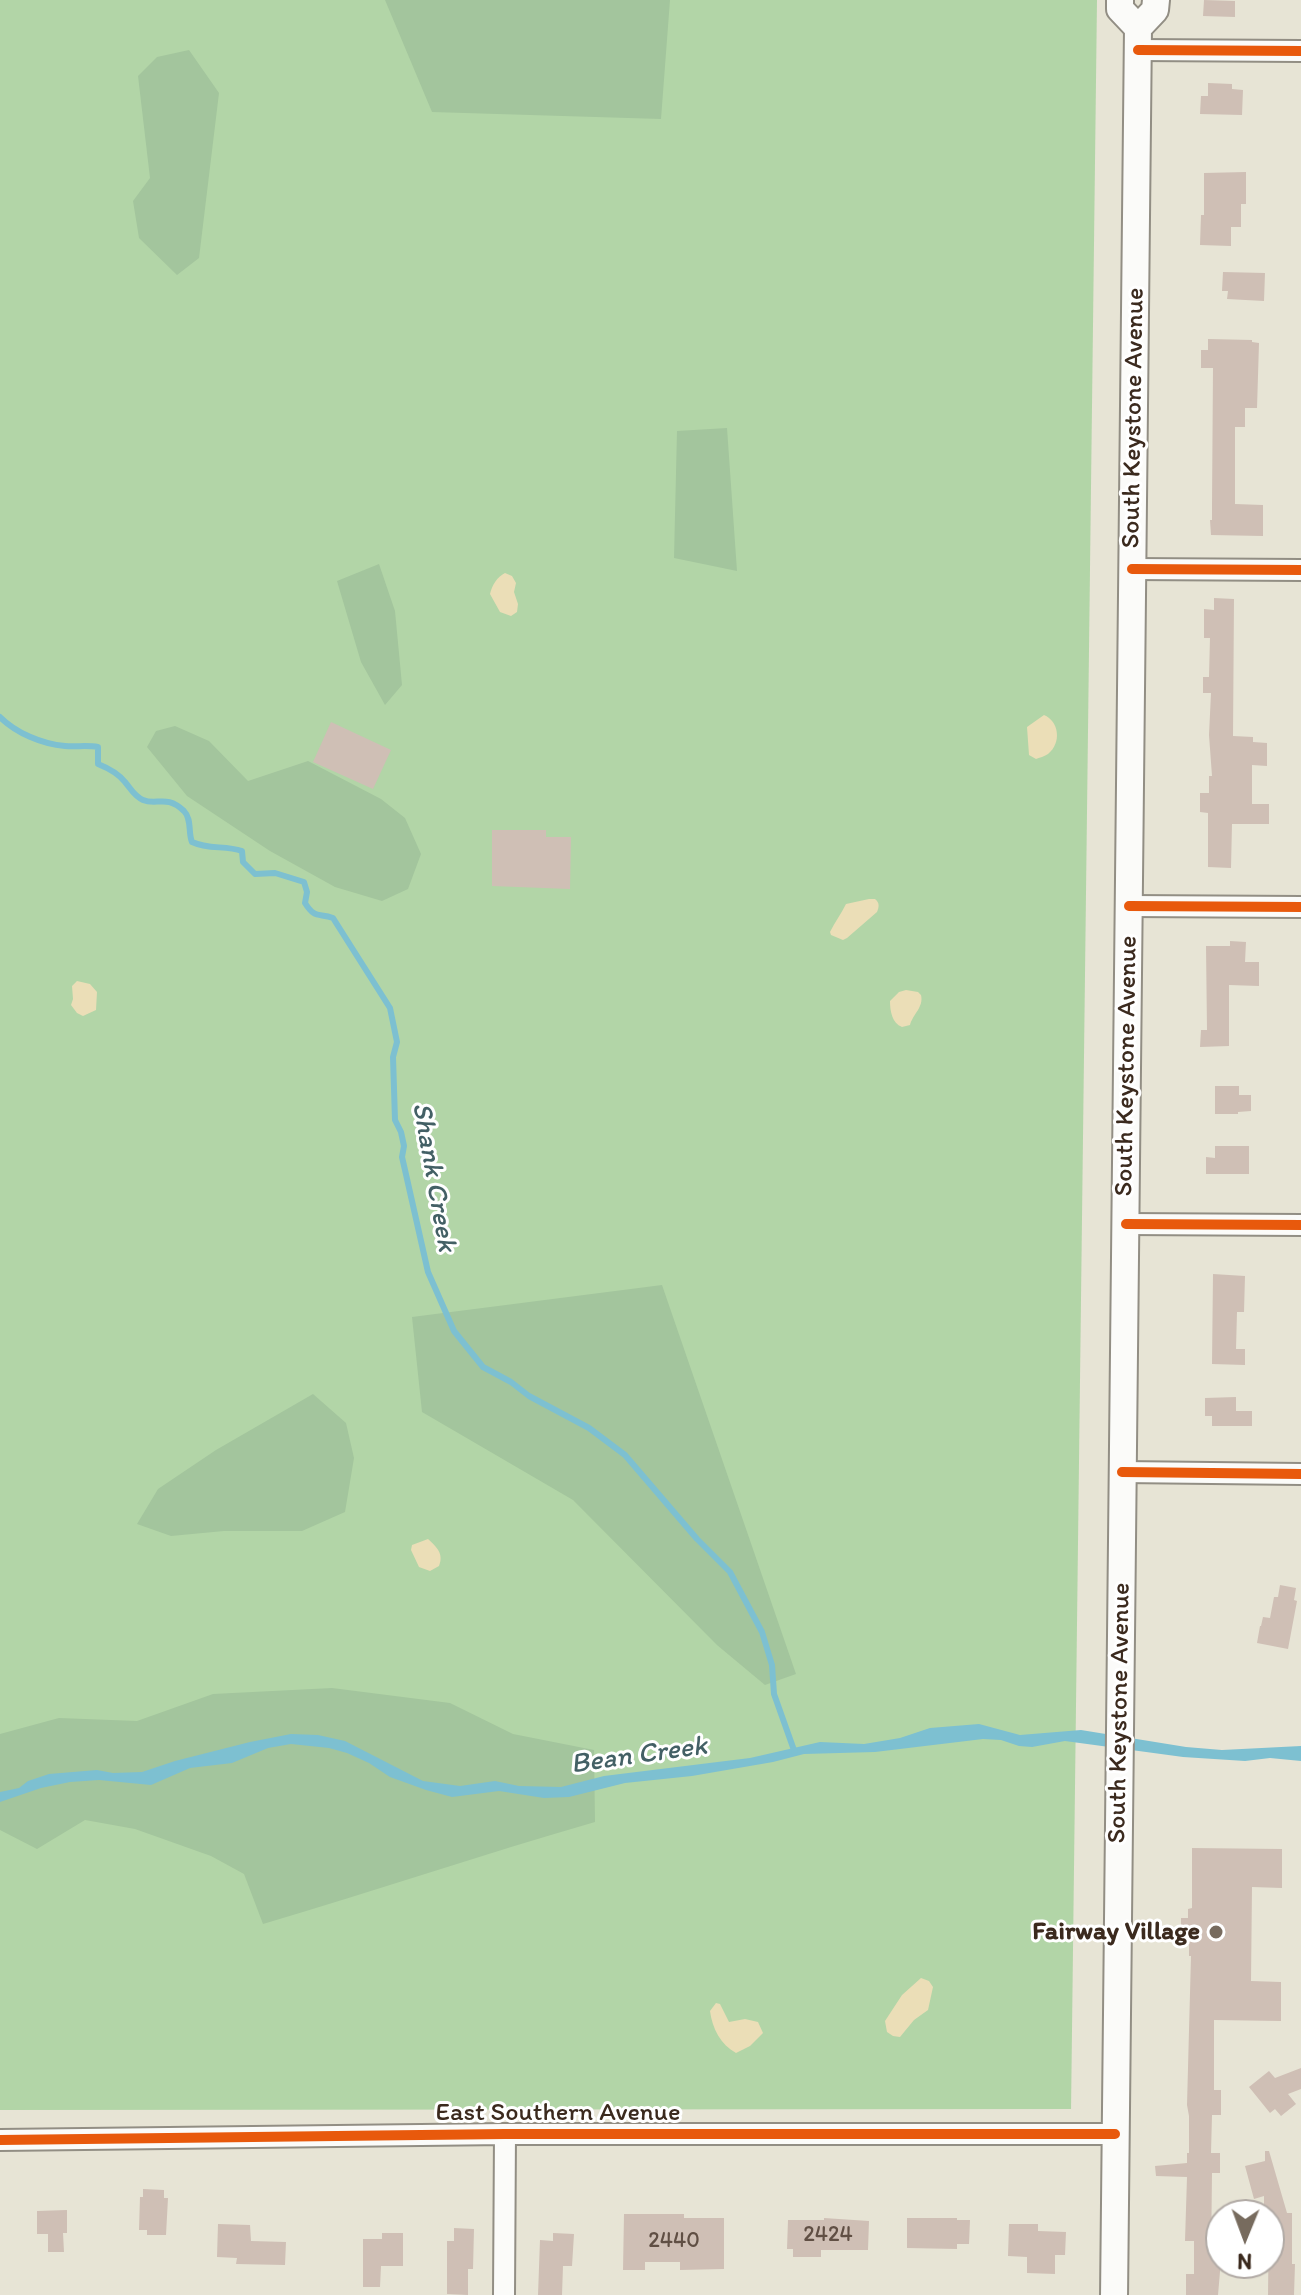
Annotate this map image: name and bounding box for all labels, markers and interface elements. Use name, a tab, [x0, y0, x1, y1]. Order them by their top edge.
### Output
street label: South Keystone Avenue	[1116, 287, 1152, 549]
street label: South Keystone Avenue	[1109, 935, 1145, 1197]
water label: Shank Creek	[403, 1100, 463, 1254]
street label: South Keystone Avenue	[1102, 1582, 1138, 1844]
water label: Bean Creek	[569, 1730, 709, 1782]
place label: Fairway Village	[1032, 1916, 1200, 1948]
marker: Fairway Village	[1207, 1923, 1225, 1941]
street label: East Southern Avenue	[436, 2097, 680, 2129]
north arrow	[1205, 2199, 1285, 2279]
house number: 2424	[803, 2222, 853, 2248]
house number: 2440	[648, 2228, 700, 2254]
text: N	[1237, 2248, 1252, 2275]

